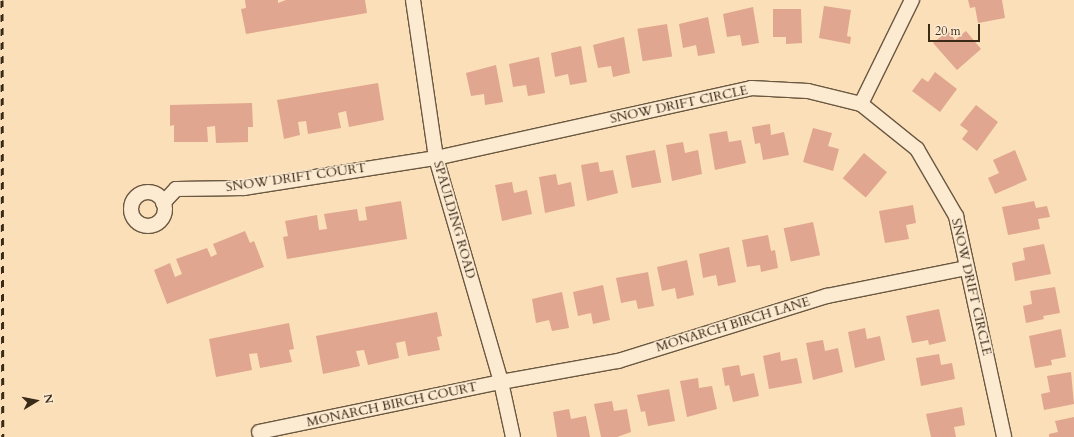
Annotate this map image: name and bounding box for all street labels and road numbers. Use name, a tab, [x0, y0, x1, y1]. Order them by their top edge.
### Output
street label: SNOW DRIFT CIRCLE	[609, 83, 749, 127]
street label: SPAULDING ROAD	[430, 159, 478, 281]
street label: SNOW DRIFT COURT	[225, 160, 367, 196]
street label: SNOW DRIFT CIRCLE	[948, 217, 994, 357]
street label: MONARCH BIRCH LANE	[654, 294, 812, 356]
street label: MONARCH BIRCH COURT	[305, 379, 479, 431]

